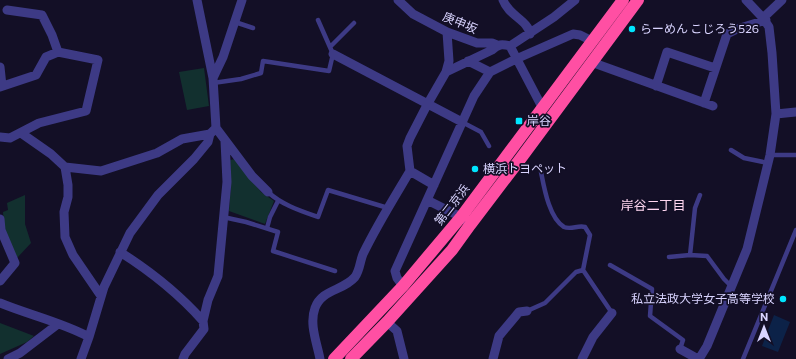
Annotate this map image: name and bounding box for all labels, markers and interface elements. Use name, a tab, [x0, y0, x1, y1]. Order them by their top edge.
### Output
street label: 庚申坂	[441, 9, 480, 36]
place label: らーめん こじろう526	[640, 21, 759, 35]
marker: らーめん こじろう526	[627, 24, 637, 34]
place label: 岸谷	[527, 113, 551, 127]
marker: 岸谷	[514, 116, 524, 126]
place label: 横浜トヨペット	[483, 161, 567, 175]
marker: 横浜トヨペット	[470, 164, 480, 174]
street label: 第二京浜	[431, 181, 472, 228]
district label: 岸谷二丁目	[620, 197, 686, 213]
place label: 私立法政大学女子高等学校	[631, 291, 775, 305]
marker: 私立法政大学女子高等学校	[778, 294, 788, 304]
north arrow	[744, 307, 784, 347]
text: N	[760, 310, 768, 323]

